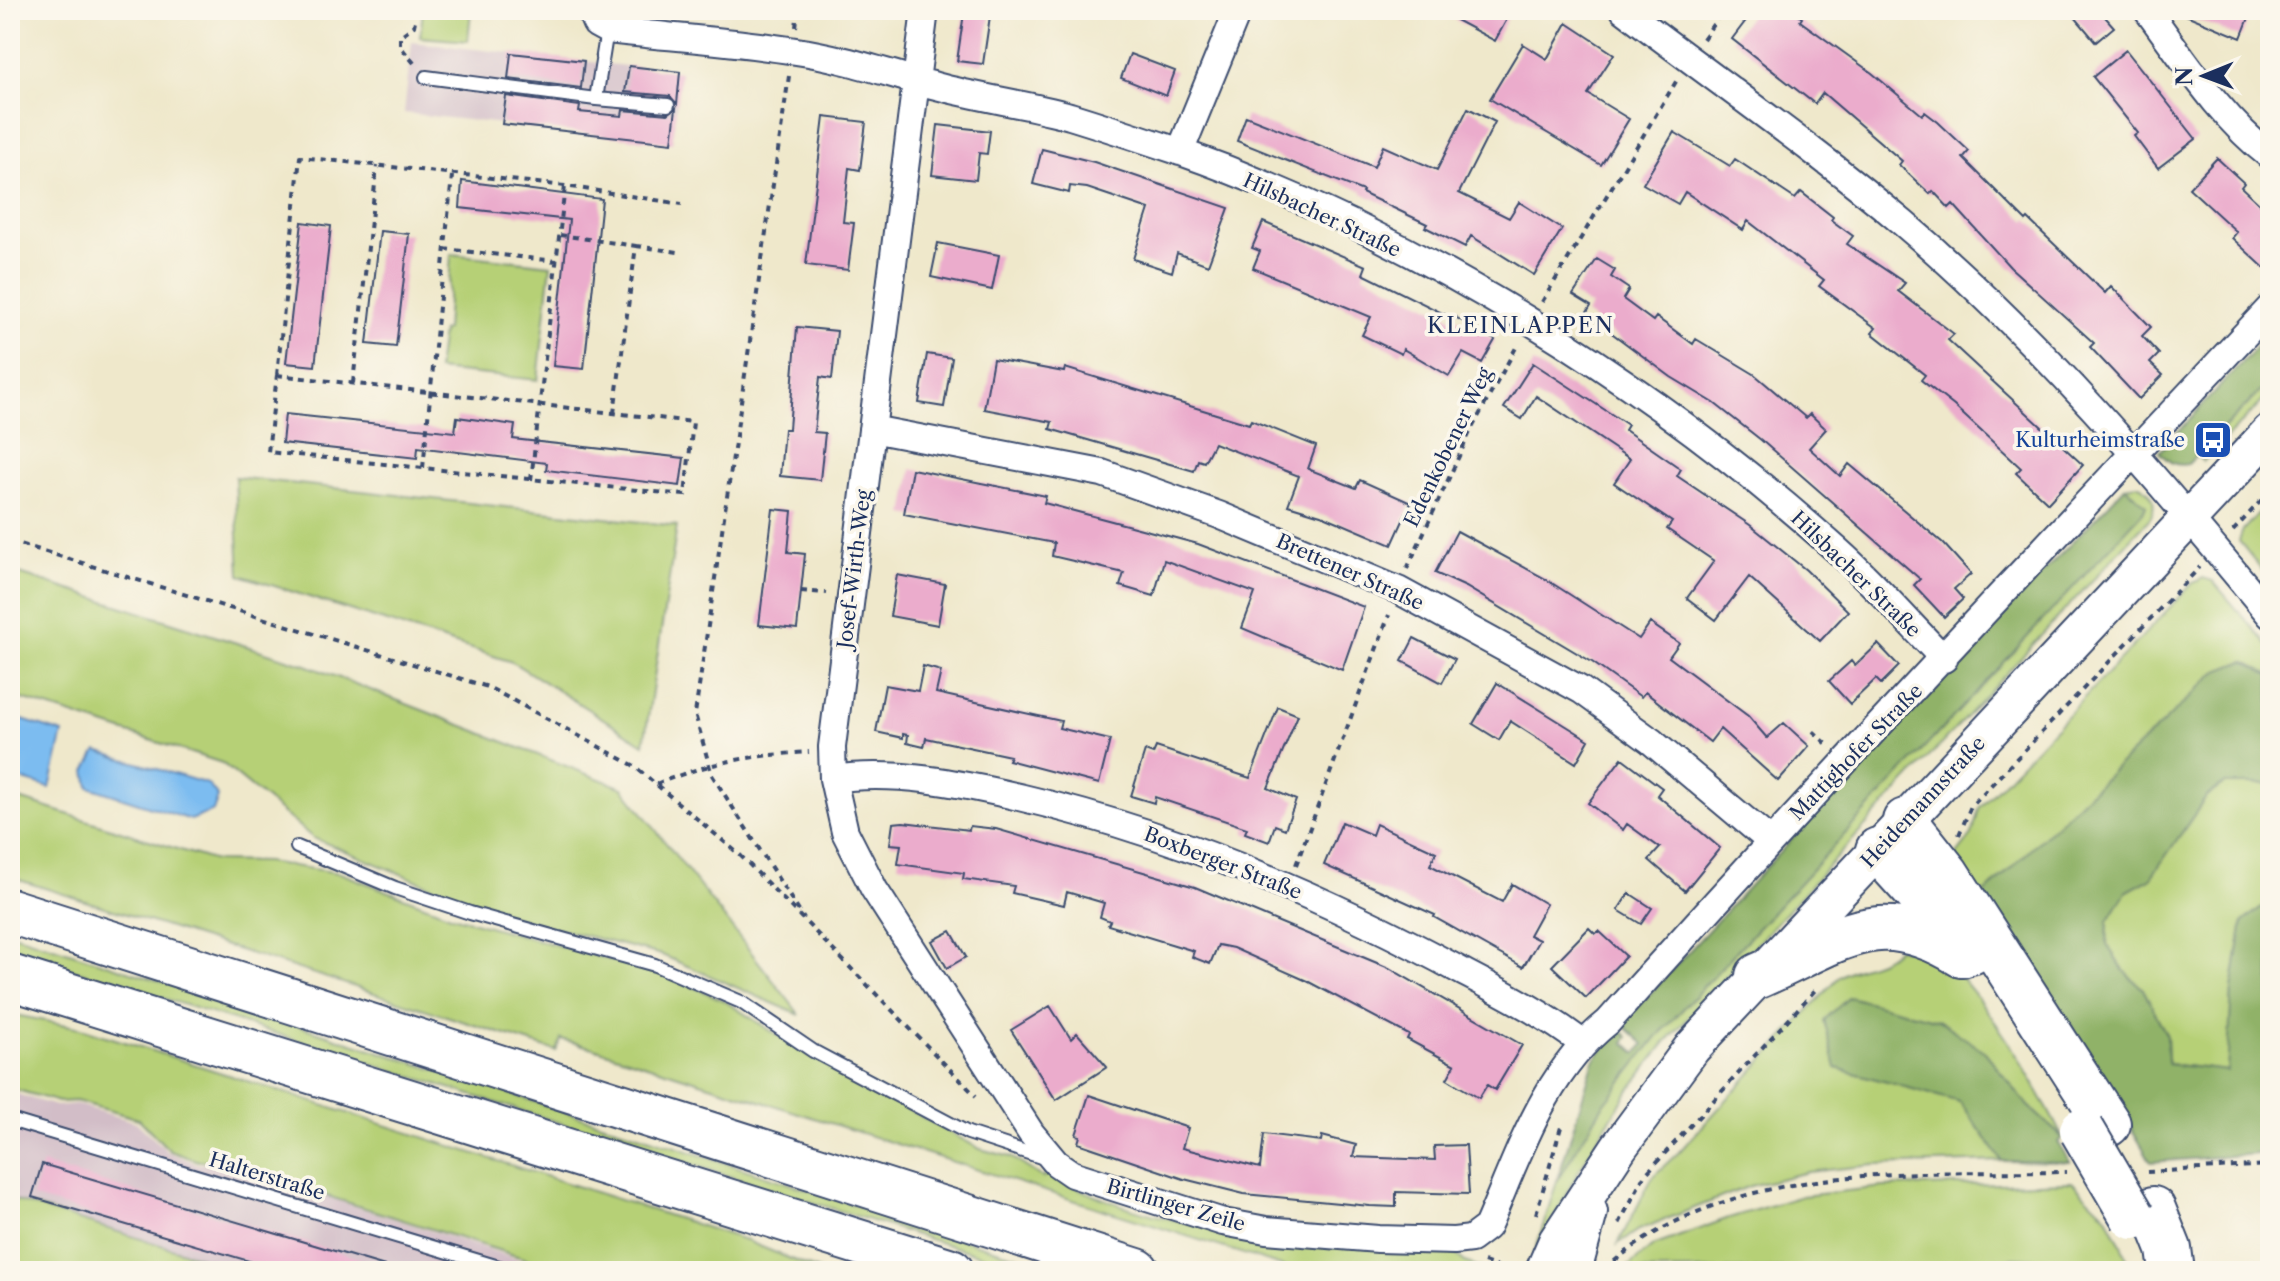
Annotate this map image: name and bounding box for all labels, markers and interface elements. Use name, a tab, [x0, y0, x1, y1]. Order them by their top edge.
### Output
north arrow	[2164, 36, 2244, 116]
text: N	[2171, 67, 2198, 86]
street label: Hilsbacher Straße	[1239, 168, 1405, 262]
district label: KLEINLAPPEN	[1427, 312, 1615, 339]
street label: Edenkobener Weg	[1399, 363, 1497, 531]
bus stop icon: Kulturheimstraße	[2192, 419, 2234, 461]
place label: Kulturheimstraße	[2015, 428, 2185, 452]
street label: Josef-Wirth-Weg	[832, 488, 876, 653]
street label: Hilsbacher Straße	[1786, 506, 1926, 642]
street label: Brettener Straße	[1273, 529, 1427, 615]
street label: Mattighofer Straße	[1785, 679, 1927, 825]
street label: Heidemannstraße	[1856, 731, 1990, 873]
street label: Boxberger Straße	[1141, 822, 1305, 904]
street label: Halterstraße	[206, 1147, 328, 1205]
street label: Birtlinger Zeile	[1104, 1174, 1248, 1236]

